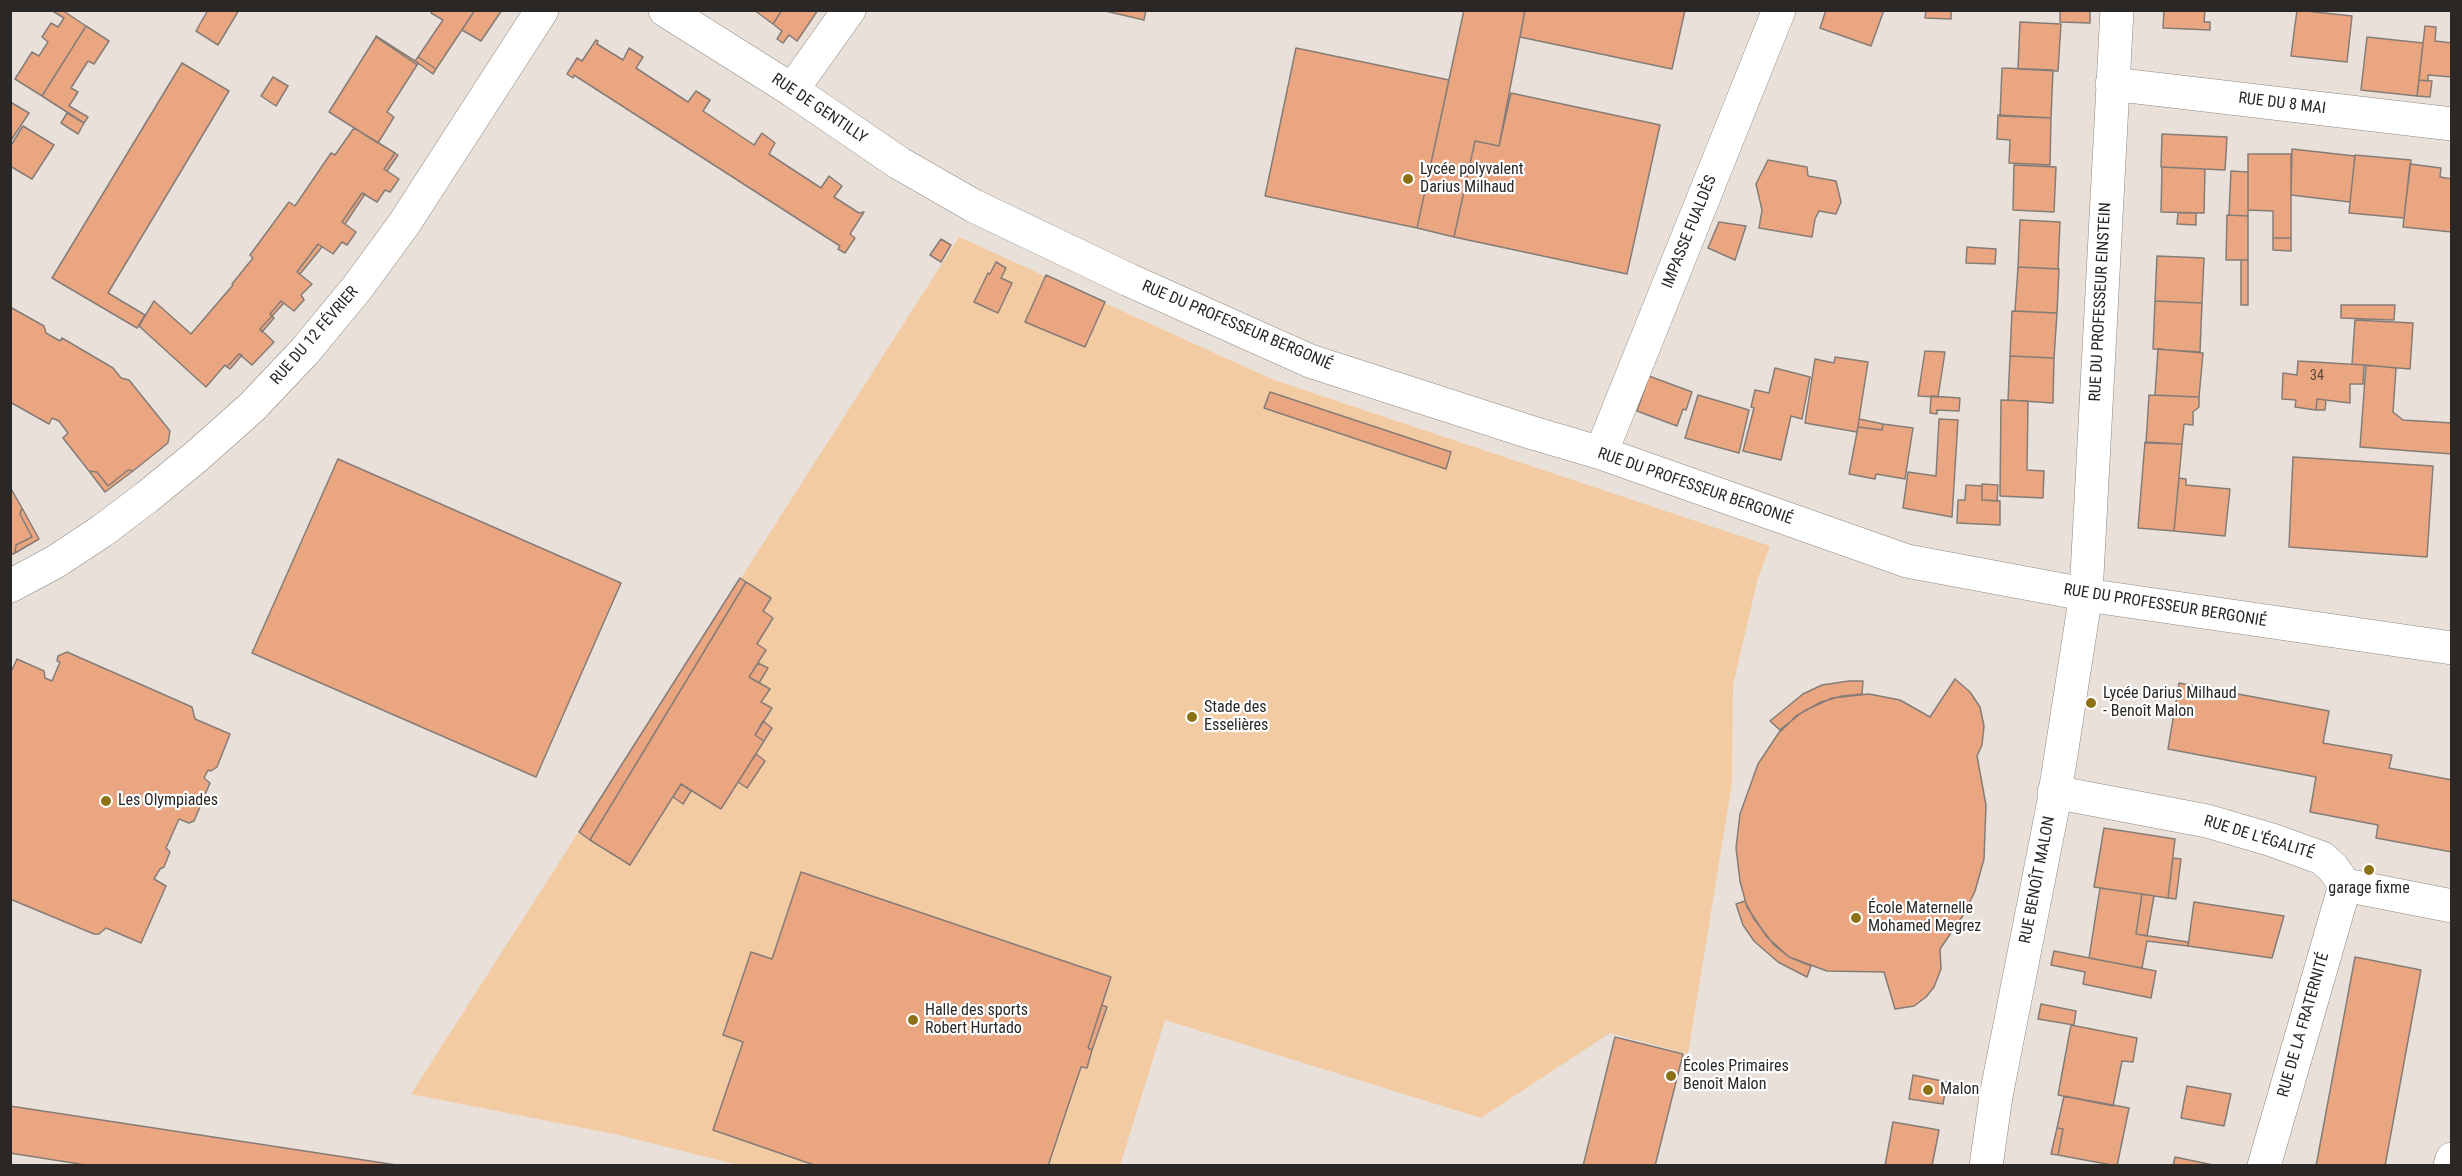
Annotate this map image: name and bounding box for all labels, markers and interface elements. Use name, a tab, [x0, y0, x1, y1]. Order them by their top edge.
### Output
street label: RUE DE GENTILLY	[768, 70, 870, 148]
street label: RUE DU 8 MAI	[2237, 89, 2327, 119]
place label: Lycée polyvalent Darius Milhaud	[1420, 160, 1524, 198]
marker: Lycée polyvalent Darius Milhaud	[1401, 172, 1415, 186]
street label: IMPASSE FUALDÈS	[1659, 173, 1721, 291]
street label: RUE DU PROFESSEUR EINSTEIN	[2086, 202, 2116, 402]
street label: RUE DU PROFESSEUR BERGONIÉ	[1139, 277, 1335, 375]
street label: RUE DU 12 FÉVRIER	[267, 283, 363, 389]
house number: 34	[2310, 368, 2324, 384]
street label: RUE DU PROFESSEUR BERGONIÉ	[1595, 444, 1795, 530]
street label: RUE DU PROFESSEUR BERGONIÉ	[2062, 580, 2268, 632]
place label: Lycée Darius Milhaud - Benoît Malon	[2103, 684, 2237, 722]
marker: Lycée Darius Milhaud - Benoît Malon	[2084, 696, 2098, 710]
place label: Stade des Esselières	[1204, 698, 1268, 736]
marker: Stade des Esselières	[1185, 710, 1199, 724]
place label: Les Olympiades	[118, 791, 218, 811]
marker: Les Olympiades	[99, 794, 113, 808]
street label: RUE DE L'ÉGALITÉ	[2201, 812, 2317, 864]
street label: RUE BENOÎT MALON	[2016, 815, 2060, 945]
marker: garage fixme	[2362, 863, 2376, 877]
place label: garage fixme	[2328, 879, 2410, 899]
place label: École Maternelle Mohamed Megrez	[1868, 899, 1981, 937]
marker: École Maternelle Mohamed Megrez	[1849, 911, 1863, 925]
street label: RUE DE LA FRATERNITÉ	[2274, 950, 2334, 1100]
place label: Halle des sports Robert Hurtado	[925, 1001, 1028, 1039]
marker: Halle des sports Robert Hurtado	[906, 1013, 920, 1027]
place label: Écoles Primaires Benoît Malon	[1683, 1057, 1789, 1095]
marker: Écoles Primaires Benoît Malon	[1664, 1069, 1678, 1083]
place label: Malon	[1940, 1080, 1979, 1100]
marker: Malon	[1921, 1083, 1935, 1097]

